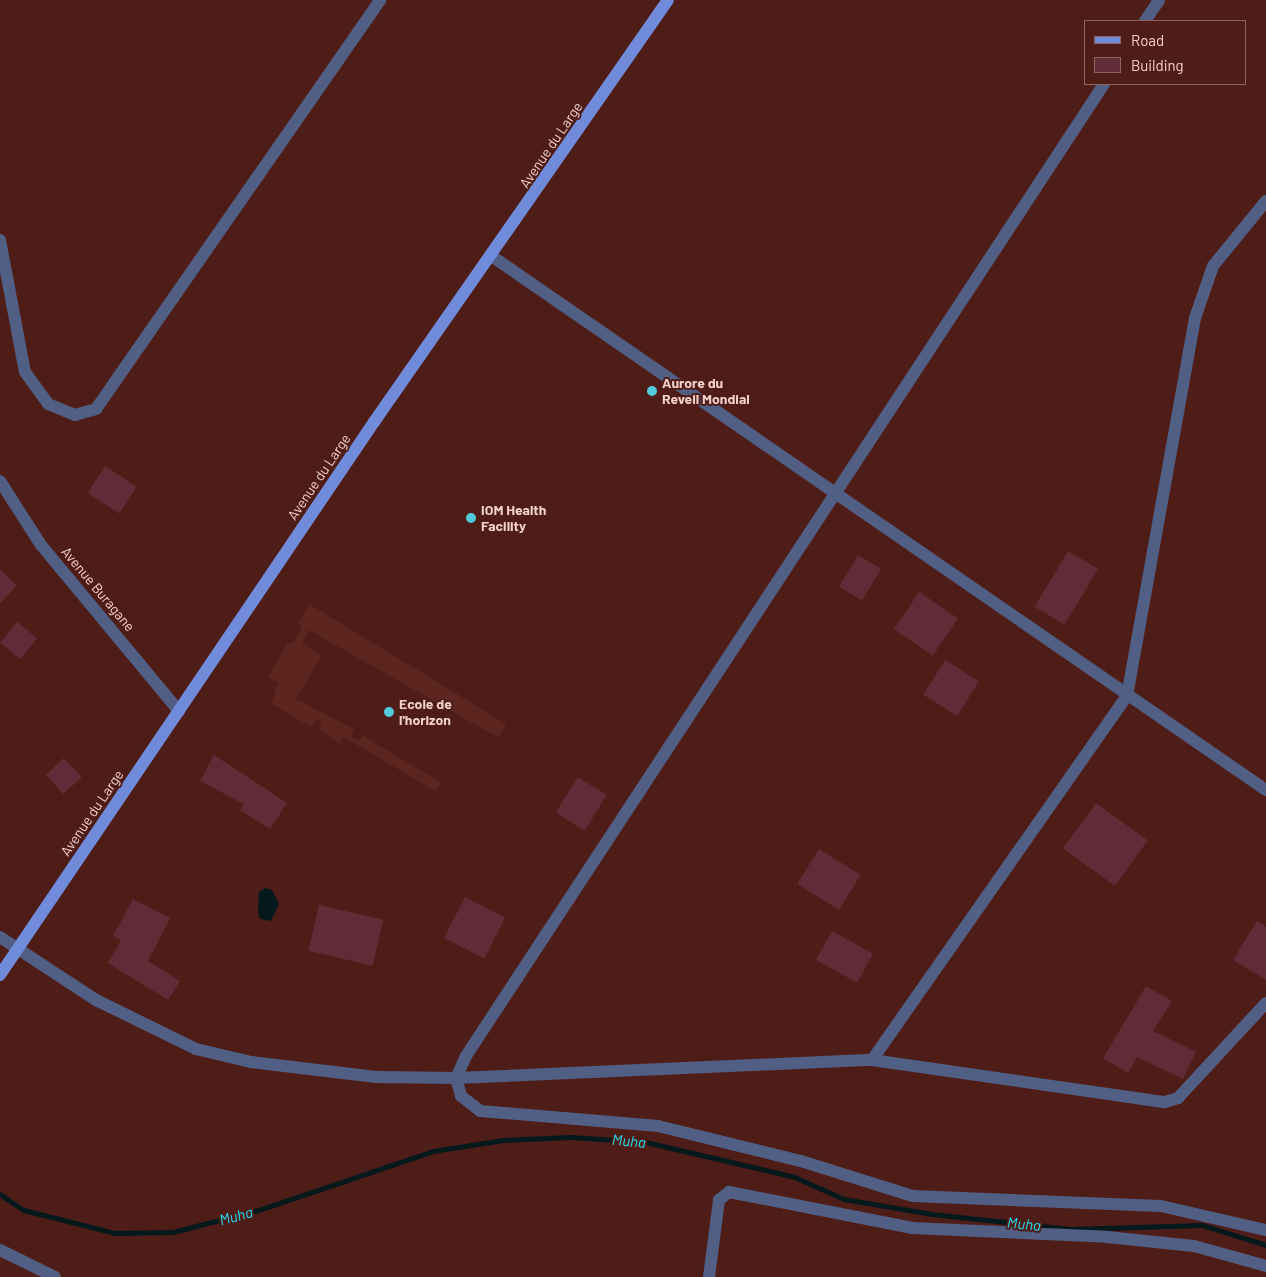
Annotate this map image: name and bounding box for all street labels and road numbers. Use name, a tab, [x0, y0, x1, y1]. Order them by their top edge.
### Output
street label: Avenue du Large	[516, 99, 586, 191]
street label: Avenue du Large	[284, 431, 354, 523]
street label: Avenue Buragane	[58, 543, 138, 635]
street label: Avenue du Large	[57, 767, 127, 859]

